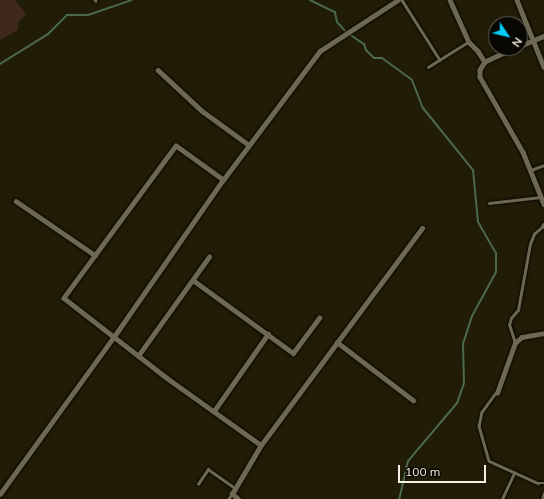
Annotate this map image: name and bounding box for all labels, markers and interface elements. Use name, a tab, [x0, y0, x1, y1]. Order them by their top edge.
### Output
north arrow	[488, 16, 528, 56]
text: N	[509, 35, 525, 50]
scale bar	[400, 457, 488, 483]
text: 100 m	[405, 464, 440, 479]

